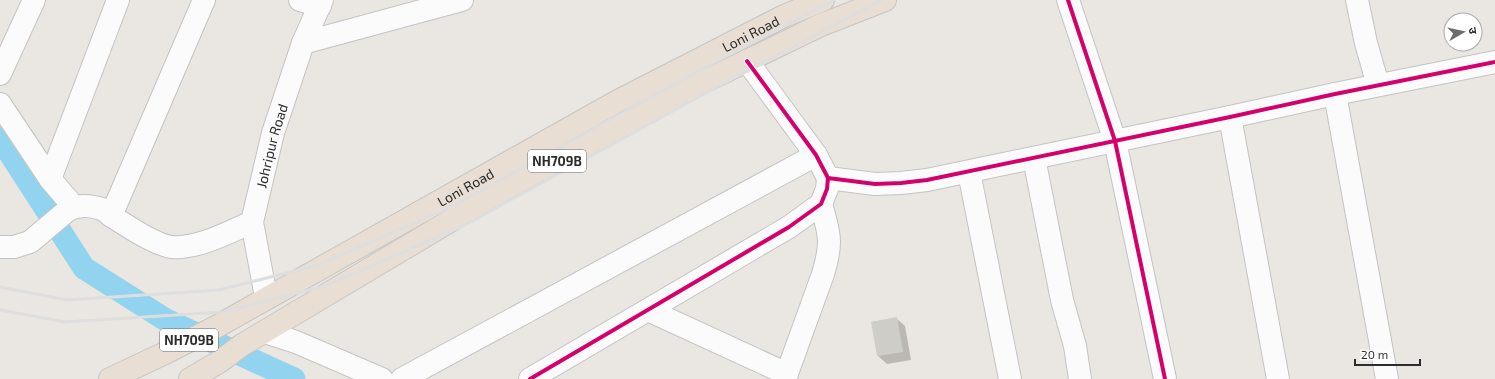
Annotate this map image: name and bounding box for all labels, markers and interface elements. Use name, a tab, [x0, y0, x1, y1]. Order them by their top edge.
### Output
street label: Loni Road	[719, 11, 782, 55]
north arrow	[1443, 12, 1483, 52]
text: उ	[1466, 26, 1480, 35]
street label: Johripur Road	[252, 101, 291, 190]
road number: NH709B	[528, 150, 586, 172]
street label: Loni Road	[434, 164, 496, 209]
road number: NH709B	[160, 329, 218, 351]
scale bar	[1355, 341, 1420, 367]
text: 20 m	[1361, 347, 1388, 361]

